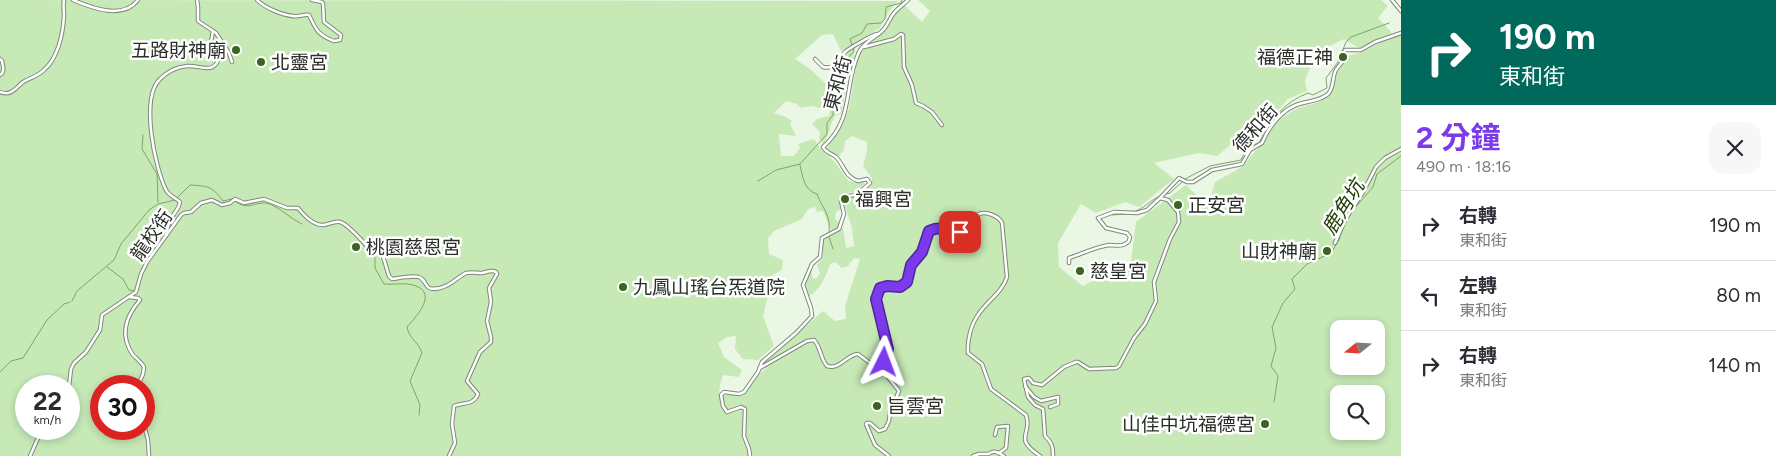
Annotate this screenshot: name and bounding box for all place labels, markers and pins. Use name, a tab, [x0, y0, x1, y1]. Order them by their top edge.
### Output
place label: 五路財神廟	[131, 39, 226, 62]
marker: 五路財神廟	[230, 44, 242, 56]
place label: 福德正神	[1257, 46, 1333, 69]
place label: 北靈宮	[271, 51, 328, 74]
marker: 福德正神	[1337, 51, 1349, 63]
marker: 北靈宮	[255, 56, 267, 68]
place label: 福興宮	[855, 188, 912, 211]
marker: 福興宮	[839, 193, 851, 205]
place label: 正安宮	[1188, 194, 1245, 217]
marker: 正安宮	[1172, 199, 1184, 211]
pin	[939, 211, 981, 253]
place label: 桃園慈恩宮	[366, 236, 461, 259]
place label: 山財神廟	[1241, 240, 1317, 263]
marker: 桃園慈恩宮	[350, 241, 362, 253]
marker: 山財神廟	[1321, 245, 1333, 257]
place label: 慈皇宮	[1090, 260, 1147, 283]
marker: 慈皇宮	[1074, 265, 1086, 277]
place label: 九鳳山瑤台炁道院	[633, 276, 785, 299]
marker: 九鳳山瑤台炁道院	[617, 281, 629, 293]
place label: 旨雲宮	[887, 395, 944, 418]
marker: 旨雲宮	[871, 400, 883, 412]
place label: 山佳中坑福德宮	[1122, 413, 1255, 436]
marker: 山佳中坑福德宮	[1259, 418, 1271, 430]

